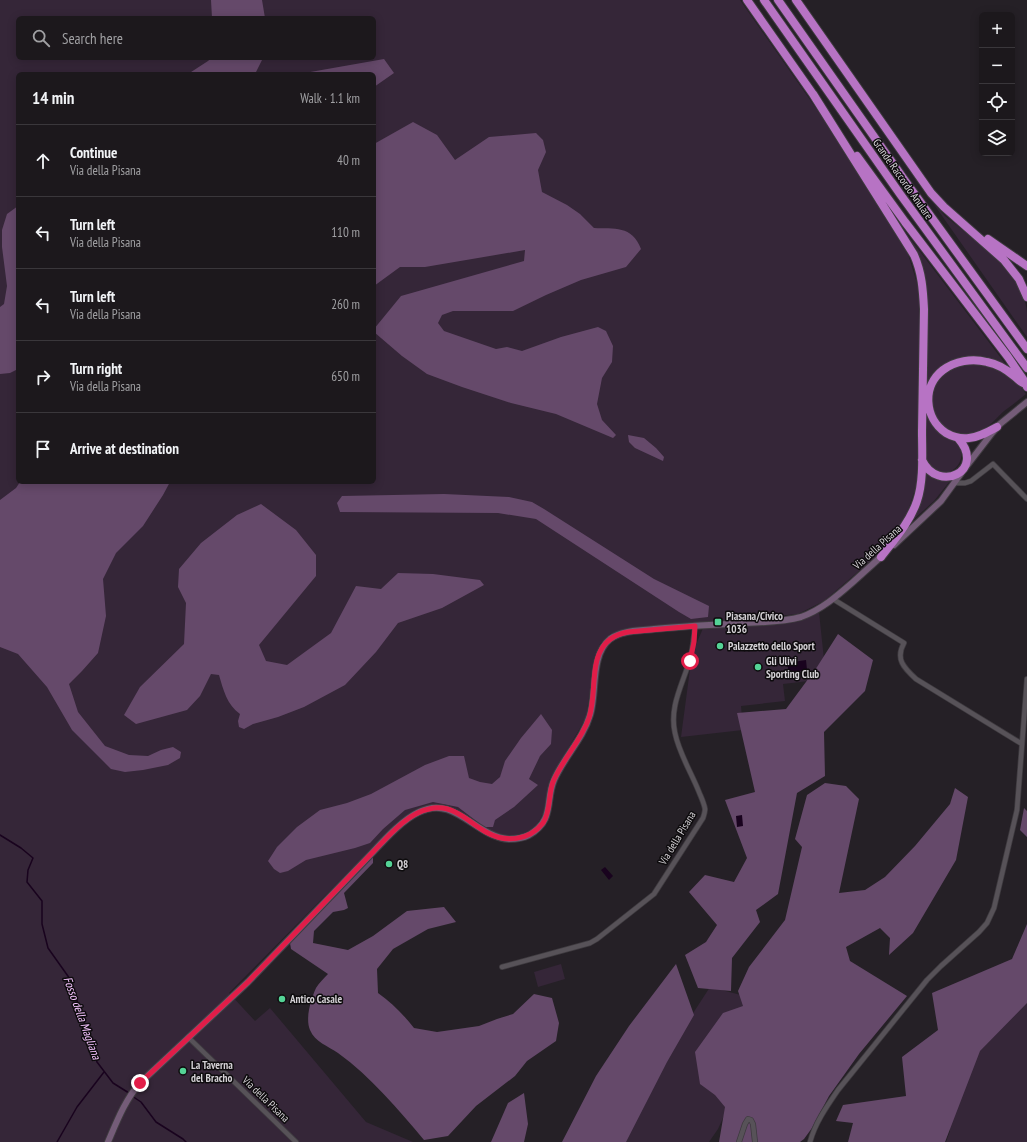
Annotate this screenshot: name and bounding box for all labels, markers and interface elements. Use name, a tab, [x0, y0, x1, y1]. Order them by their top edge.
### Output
map controls	[979, 12, 1015, 156]
button: +	[979, 12, 1015, 48]
search box	[16, 16, 376, 60]
icon: search	[30, 27, 52, 49]
text: Search here	[62, 29, 123, 48]
button: −	[979, 48, 1015, 84]
button: locate	[979, 84, 1015, 120]
text: 14 min	[32, 87, 74, 109]
text: Walk · 1.1 km	[300, 90, 360, 107]
button: layers	[979, 120, 1015, 156]
street label: Grande Raccordo Anulare	[870, 136, 936, 222]
text: Continue	[70, 143, 117, 162]
icon: ahead	[32, 150, 54, 172]
text: 40 m	[337, 152, 360, 169]
text: Via della Pisana	[70, 162, 141, 179]
text: Turn left	[70, 215, 115, 234]
icon: left	[32, 222, 54, 244]
text: 110 m	[331, 224, 360, 241]
text: Via della Pisana	[70, 234, 141, 251]
text: Turn left	[70, 287, 115, 306]
icon: left	[32, 294, 54, 316]
text: 260 m	[331, 296, 360, 313]
text: Via della Pisana	[70, 306, 141, 323]
text: Turn right	[70, 359, 122, 378]
icon: right	[32, 366, 54, 388]
text: 650 m	[331, 368, 360, 385]
text: Via della Pisana	[70, 378, 141, 395]
icon: arrive	[32, 438, 54, 460]
text: Arrive at destination	[70, 439, 179, 458]
street label: Via della Pisana	[849, 522, 904, 573]
place label: Piasana/Civico 1036	[726, 609, 783, 636]
marker: Piasana/Civico 1036	[713, 617, 723, 627]
place label: Palazzetto dello Sport	[728, 639, 816, 653]
marker: Palazzetto dello Sport	[715, 641, 725, 651]
route start	[681, 652, 699, 670]
place label: Gli Ulivi Sporting Club	[766, 654, 819, 681]
marker: Gli Ulivi Sporting Club	[753, 662, 763, 672]
street label: Via della Pisana	[655, 809, 698, 868]
place label: Q8	[397, 857, 408, 871]
marker: Q8	[384, 859, 394, 869]
water label: Fosso della Magliana	[61, 974, 105, 1062]
place label: Antico Casale	[289, 992, 342, 1006]
marker: Antico Casale	[277, 994, 287, 1004]
place label: La Taverna del Bracho	[191, 1058, 233, 1085]
marker: La Taverna del Bracho	[178, 1066, 188, 1076]
street label: Via della Pisana	[239, 1072, 292, 1125]
route end	[131, 1074, 149, 1092]

